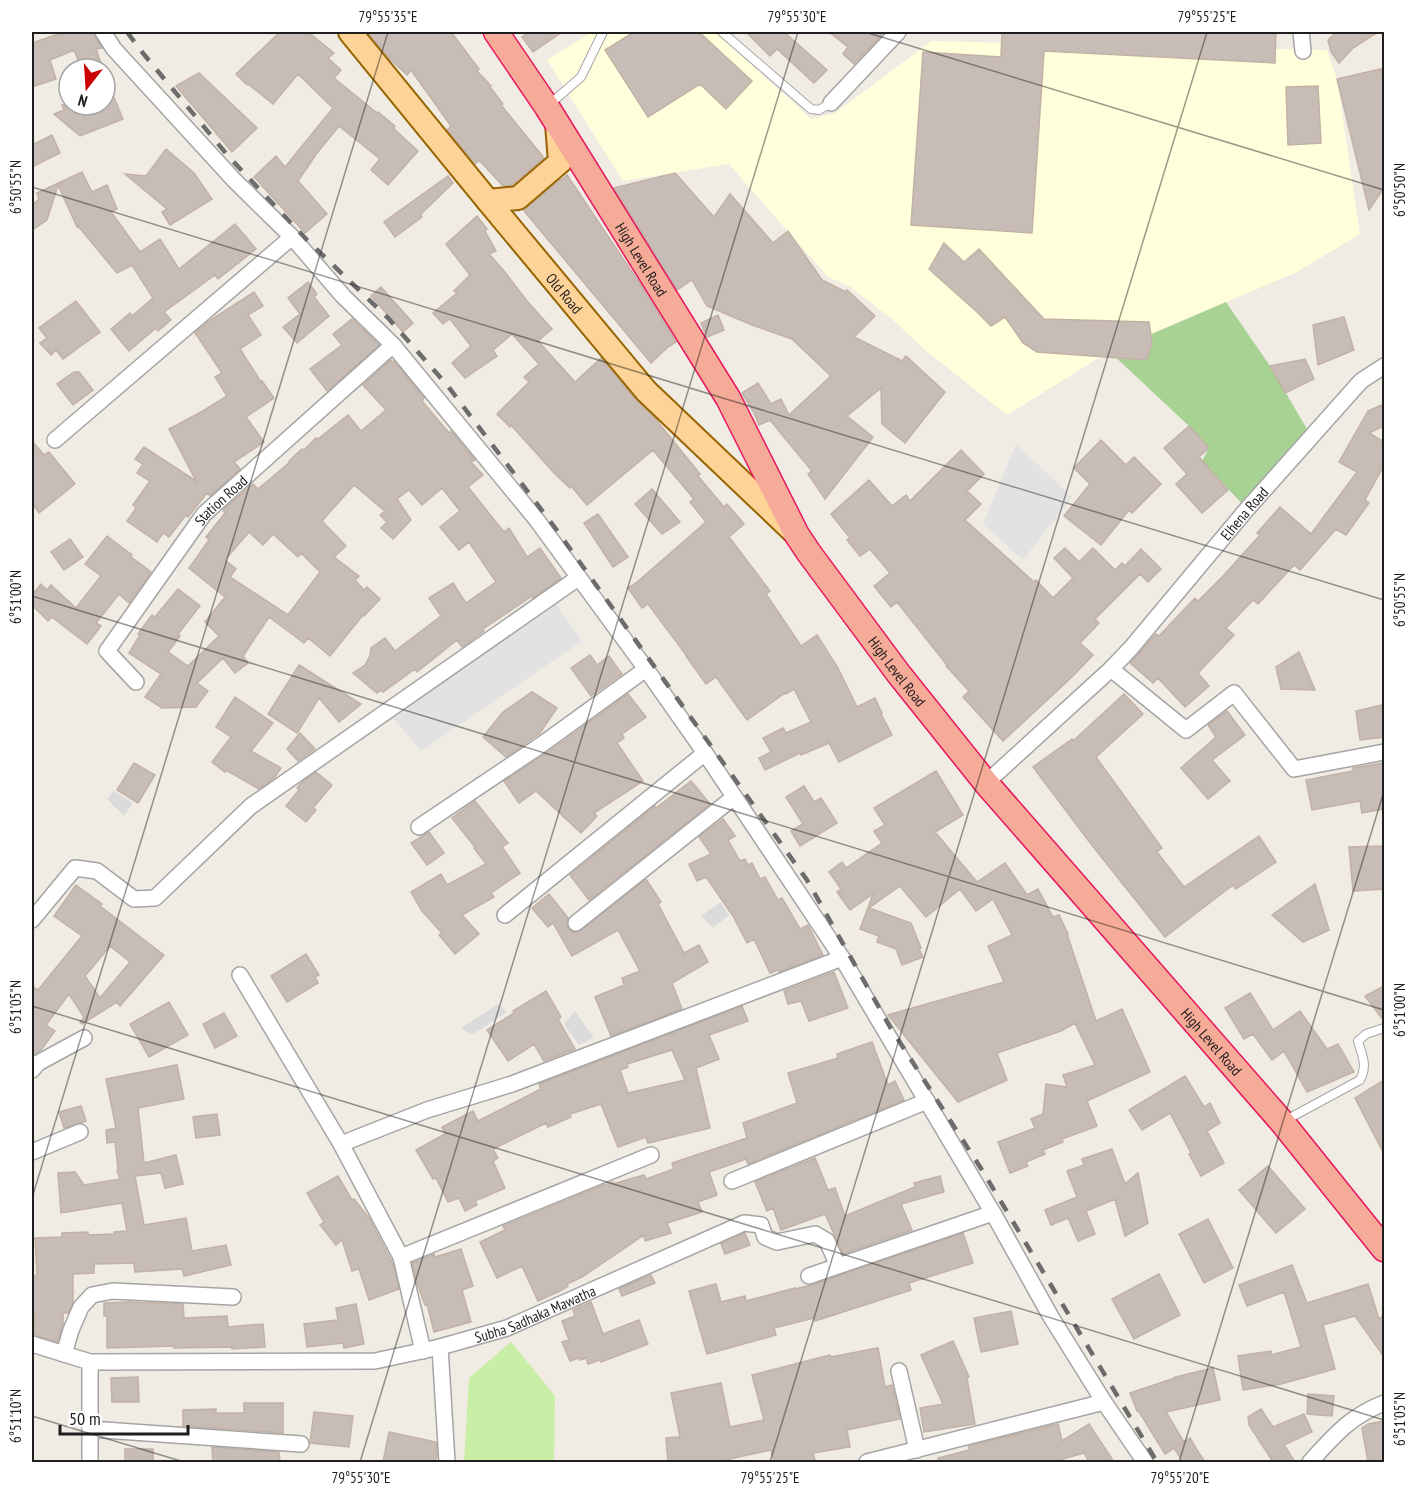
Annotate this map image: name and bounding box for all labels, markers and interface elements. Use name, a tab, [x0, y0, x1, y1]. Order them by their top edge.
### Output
text: 79°55'35"E	[358, 7, 418, 26]
text: 79°55'30"E	[767, 7, 827, 26]
text: 79°55'25"E	[1177, 7, 1237, 26]
north arrow	[57, 57, 117, 117]
text: N	[76, 91, 90, 112]
text: 6°50'55"N	[6, 160, 25, 214]
text: 6°50'50"N	[1390, 163, 1409, 217]
street label: High Level Road	[612, 219, 672, 300]
street label: Old Road	[542, 269, 587, 317]
street label: Station Road	[190, 471, 251, 529]
street label: Elhena Road	[1216, 483, 1272, 544]
text: 6°51'00"N	[6, 570, 25, 624]
text: 6°50'55"N	[1390, 573, 1409, 627]
street label: High Level Road	[864, 632, 930, 710]
text: 6°51'05"N	[6, 980, 25, 1034]
text: 6°51'00"N	[1390, 983, 1409, 1037]
street label: High Level Road	[1177, 1004, 1246, 1079]
street label: Subha Sadhaka Mawatha	[472, 1281, 598, 1346]
text: 6°51'10"N	[6, 1389, 25, 1443]
text: 6°51'05"N	[1390, 1392, 1409, 1446]
scale bar	[60, 1398, 188, 1436]
text: 50 m	[69, 1407, 101, 1430]
text: 79°55'30"E	[331, 1468, 391, 1487]
text: 79°55'25"E	[740, 1468, 800, 1487]
text: 79°55'20"E	[1150, 1468, 1210, 1487]

